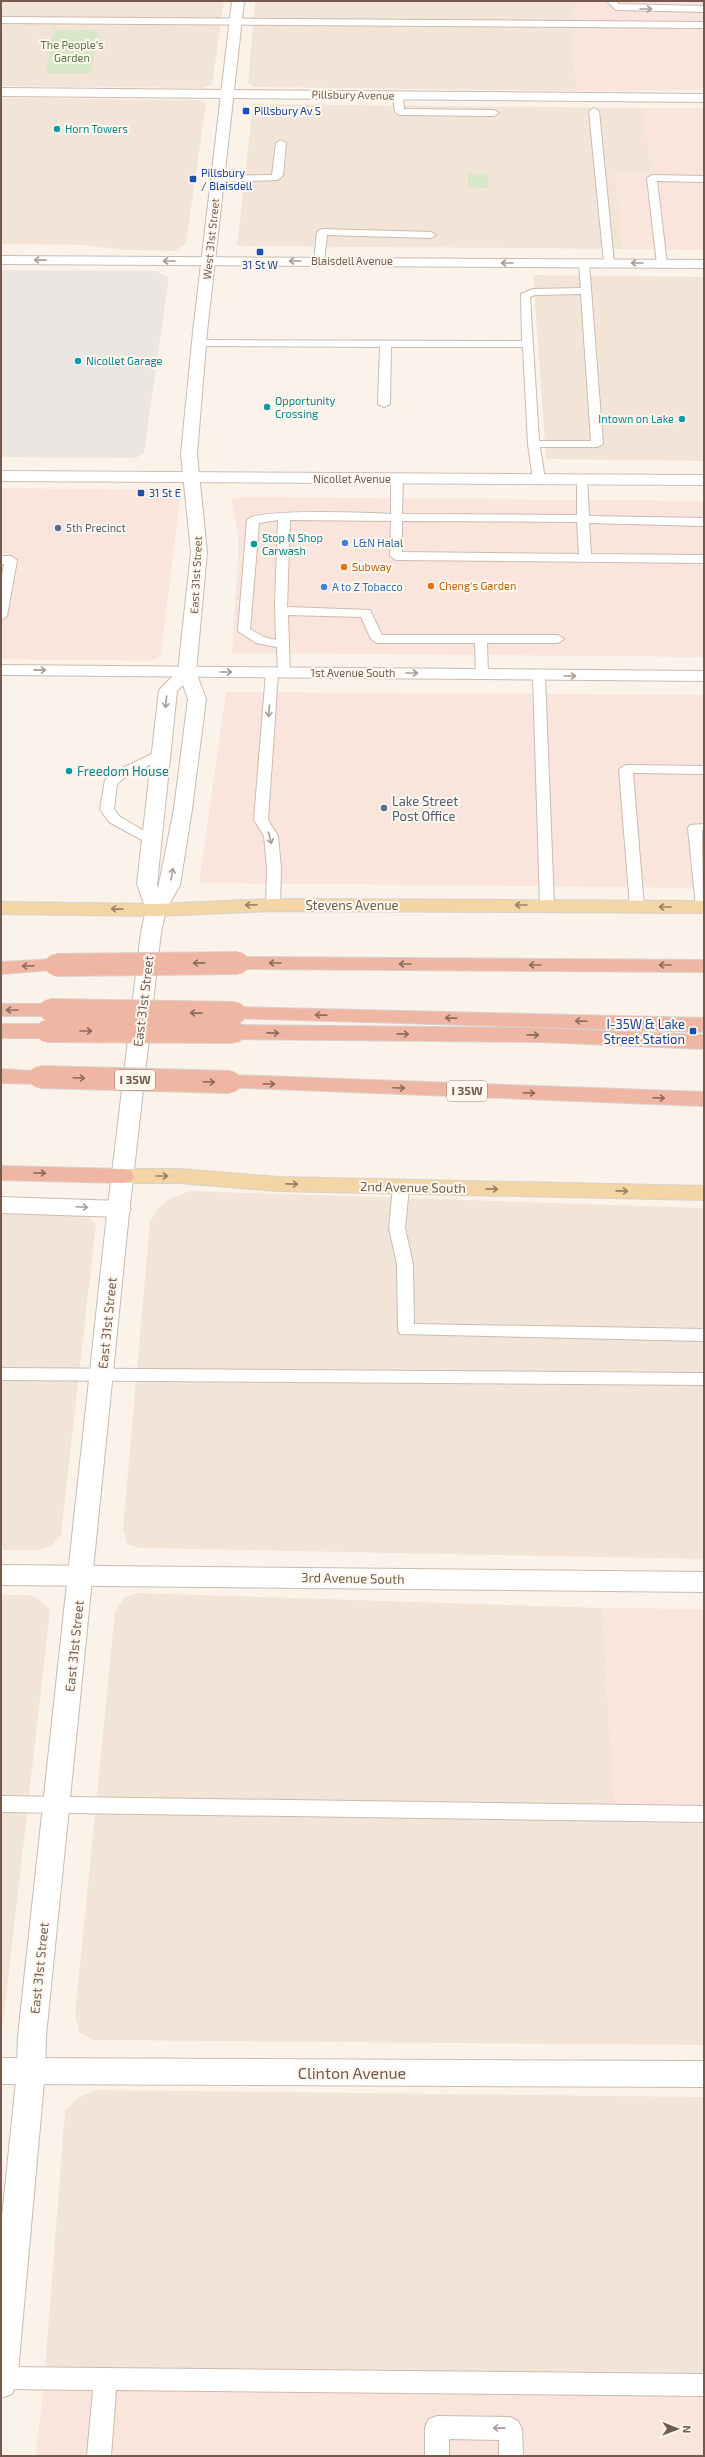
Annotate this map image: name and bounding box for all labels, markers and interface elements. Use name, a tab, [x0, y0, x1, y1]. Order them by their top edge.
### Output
one-way arrow	[639, 5, 652, 13]
park label: The People's Garden	[40, 38, 104, 64]
street label: Pillsbury Avenue	[311, 87, 395, 102]
place label: Pillsbury Av S	[254, 104, 321, 117]
marker: Pillsbury Av S	[241, 106, 251, 116]
place label: Horn Towers	[65, 122, 128, 135]
marker: Horn Towers	[52, 124, 62, 134]
place label: Pillsbury / Blaisdell	[201, 166, 253, 192]
marker: Pillsbury / Blaisdell	[188, 174, 198, 184]
street label: West 31st Street	[200, 198, 221, 280]
marker: 31 St W	[255, 247, 265, 257]
street label: Blaisdell Avenue	[311, 254, 393, 267]
one-way arrow	[34, 256, 47, 264]
one-way arrow	[163, 257, 176, 265]
one-way arrow	[289, 257, 302, 265]
place label: 31 St W	[242, 258, 279, 271]
one-way arrow	[501, 259, 514, 267]
one-way arrow	[631, 259, 644, 267]
place label: Nicollet Garage	[86, 354, 163, 367]
marker: Nicollet Garage	[73, 356, 83, 366]
place label: Opportunity Crossing	[275, 394, 336, 420]
marker: Opportunity Crossing	[262, 402, 272, 412]
place label: Intown on Lake	[598, 412, 674, 425]
marker: Intown on Lake	[677, 414, 687, 424]
street label: Nicollet Avenue	[313, 472, 391, 485]
place label: 31 St E	[149, 486, 181, 499]
marker: 31 St E	[136, 488, 146, 498]
place label: 5th Precinct	[66, 521, 126, 534]
marker: 5th Precinct	[53, 523, 63, 533]
place label: Stop N Shop Carwash	[262, 531, 323, 557]
street label: East 31st Street	[187, 536, 204, 614]
place label: L&N Halal	[353, 536, 404, 549]
marker: L&N Halal	[340, 538, 350, 548]
marker: Stop N Shop Carwash	[249, 539, 259, 549]
place label: Subway	[352, 560, 392, 573]
marker: Subway	[339, 562, 349, 572]
place label: Cheng's Garden	[439, 579, 516, 592]
place label: A to Z Tobacco	[332, 580, 403, 593]
marker: Cheng's Garden	[426, 581, 436, 591]
marker: A to Z Tobacco	[319, 582, 329, 592]
one-way arrow	[33, 666, 46, 674]
street label: 1st Avenue South	[311, 666, 395, 679]
one-way arrow	[219, 668, 232, 676]
one-way arrow	[405, 669, 418, 677]
one-way arrow	[563, 672, 576, 680]
one-way arrow	[162, 695, 170, 708]
one-way arrow	[266, 704, 273, 717]
place label: Freedom House	[77, 763, 169, 779]
marker: Freedom House	[64, 766, 74, 776]
place label: Lake Street Post Office	[392, 793, 458, 824]
marker: Lake Street Post Office	[379, 803, 389, 813]
one-way arrow	[267, 832, 274, 845]
one-way arrow	[168, 868, 176, 881]
street label: Stevens Avenue	[305, 897, 399, 913]
one-way arrow	[245, 901, 258, 909]
one-way arrow	[515, 901, 528, 909]
one-way arrow	[659, 903, 672, 911]
one-way arrow	[111, 905, 124, 913]
street label: East 31st Street	[129, 954, 157, 1048]
one-way arrow	[269, 959, 282, 967]
one-way arrow	[193, 960, 206, 967]
one-way arrow	[399, 960, 412, 968]
one-way arrow	[529, 961, 542, 969]
one-way arrow	[659, 961, 672, 969]
one-way arrow	[22, 963, 35, 970]
one-way arrow	[6, 1006, 19, 1014]
one-way arrow	[190, 1009, 203, 1016]
one-way arrow	[315, 1011, 328, 1019]
one-way arrow	[445, 1014, 458, 1022]
place label: I-35W & Lake Street Station	[604, 1016, 685, 1047]
one-way arrow	[575, 1017, 588, 1025]
marker: I-35W & Lake Street Station	[688, 1026, 698, 1036]
one-way arrow	[79, 1028, 92, 1035]
one-way arrow	[266, 1029, 279, 1037]
one-way arrow	[396, 1030, 409, 1038]
one-way arrow	[526, 1031, 539, 1039]
road number: I 35W	[115, 1070, 155, 1090]
one-way arrow	[72, 1074, 85, 1082]
one-way arrow	[202, 1078, 215, 1086]
one-way arrow	[262, 1080, 275, 1088]
road number: I 35W	[447, 1081, 487, 1101]
one-way arrow	[392, 1085, 405, 1092]
one-way arrow	[522, 1089, 535, 1097]
one-way arrow	[652, 1094, 665, 1101]
one-way arrow	[33, 1170, 46, 1177]
one-way arrow	[155, 1172, 168, 1180]
street label: 2nd Avenue South	[360, 1178, 466, 1196]
one-way arrow	[285, 1180, 298, 1188]
one-way arrow	[485, 1185, 498, 1192]
one-way arrow	[615, 1188, 628, 1195]
one-way arrow	[75, 1203, 88, 1210]
street label: East 31st Street	[94, 1276, 120, 1370]
street label: 3rd Avenue South	[301, 1569, 405, 1587]
street label: East 31st Street	[61, 1599, 87, 1693]
street label: East 31st Street	[26, 1921, 52, 2015]
street label: Clinton Avenue	[298, 2063, 406, 2082]
north arrow	[657, 2409, 697, 2449]
one-way arrow	[493, 2424, 506, 2432]
text: N	[681, 2425, 694, 2433]

